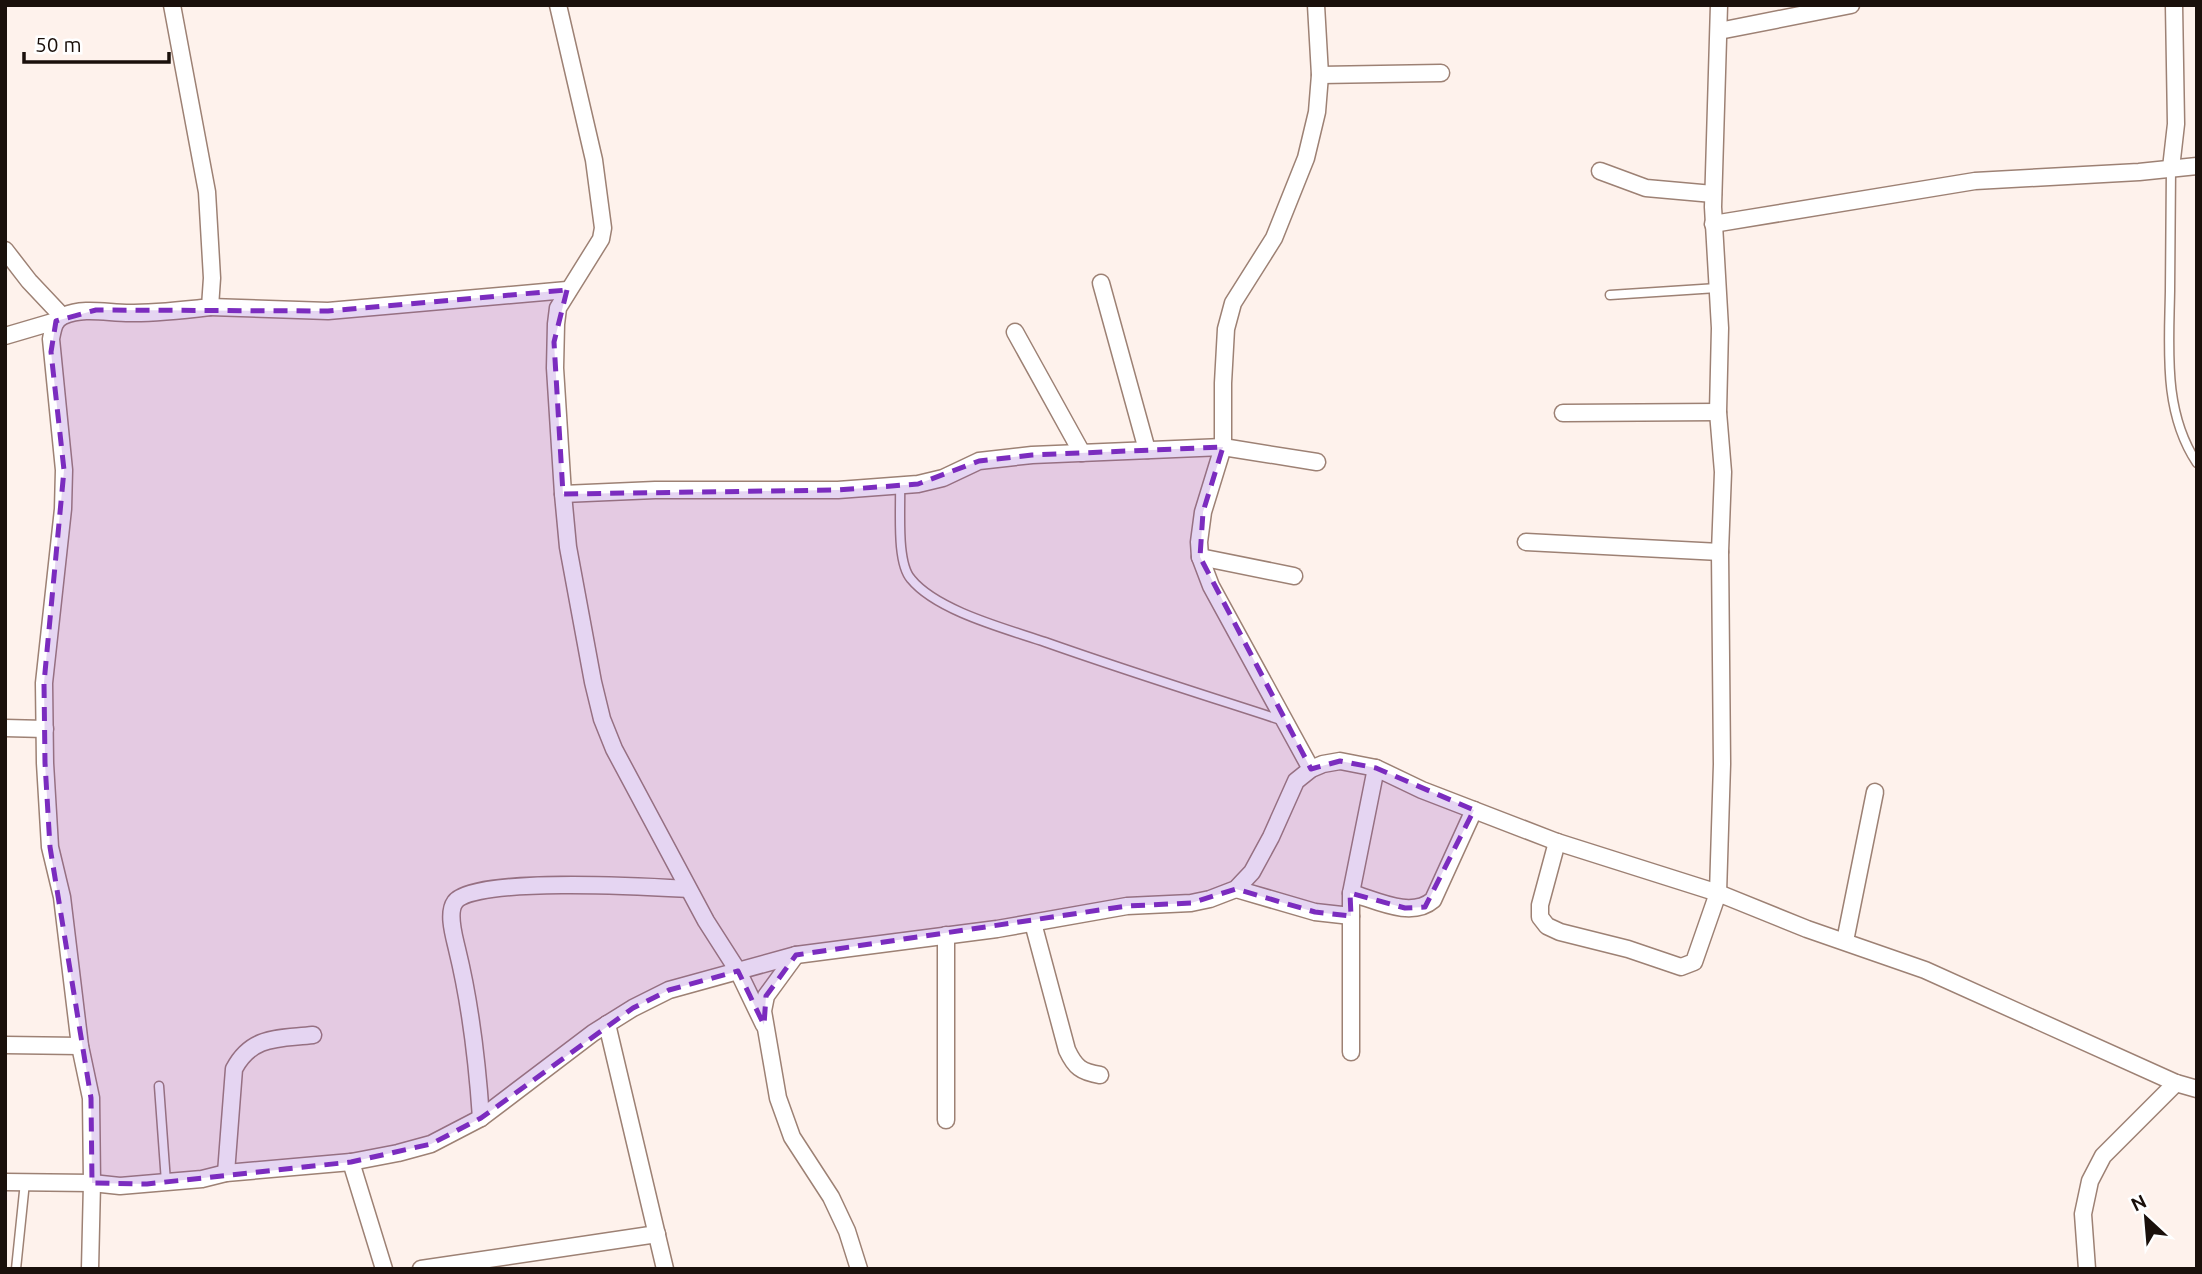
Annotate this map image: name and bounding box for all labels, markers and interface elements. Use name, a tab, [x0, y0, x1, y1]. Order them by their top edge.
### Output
scale bar	[24, 21, 170, 65]
text: 50 m	[35, 32, 82, 56]
north arrow	[2111, 1183, 2181, 1253]
text: N	[2127, 1190, 2150, 1216]

